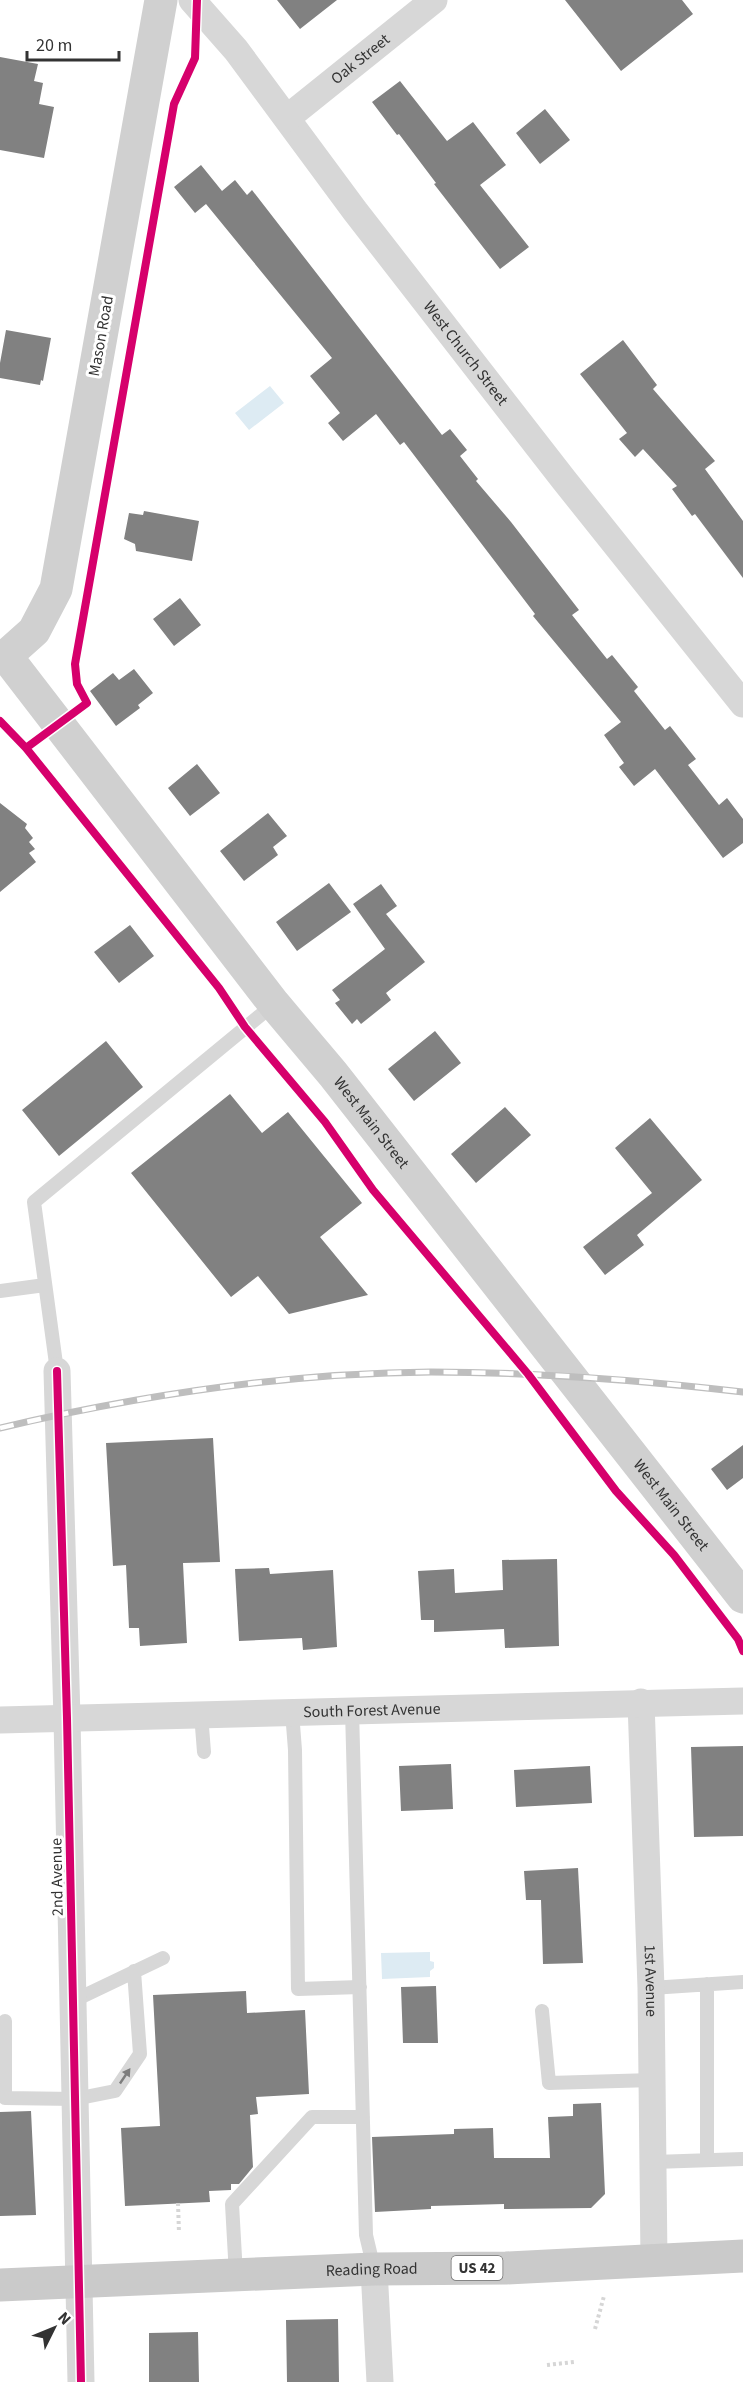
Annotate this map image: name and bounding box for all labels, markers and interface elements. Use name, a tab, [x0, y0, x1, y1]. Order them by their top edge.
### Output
scale bar	[27, 24, 118, 62]
street label: Oak Street	[326, 28, 395, 90]
text: 20 m	[36, 33, 72, 58]
street label: Mason Road	[83, 294, 119, 378]
street label: West Church Street	[418, 296, 514, 411]
street label: West Main Street	[328, 1072, 415, 1174]
street label: West Main Street	[628, 1455, 714, 1556]
street label: South Forest Avenue	[303, 1698, 441, 1723]
street label: 2nd Avenue	[45, 1838, 69, 1916]
street label: 1st Avenue	[638, 1944, 662, 2017]
one-way arrow	[119, 2069, 131, 2085]
road number: US 42	[452, 2256, 502, 2280]
street label: Reading Road	[325, 2258, 418, 2282]
north arrow	[24, 2298, 84, 2358]
text: N	[53, 2307, 76, 2330]

